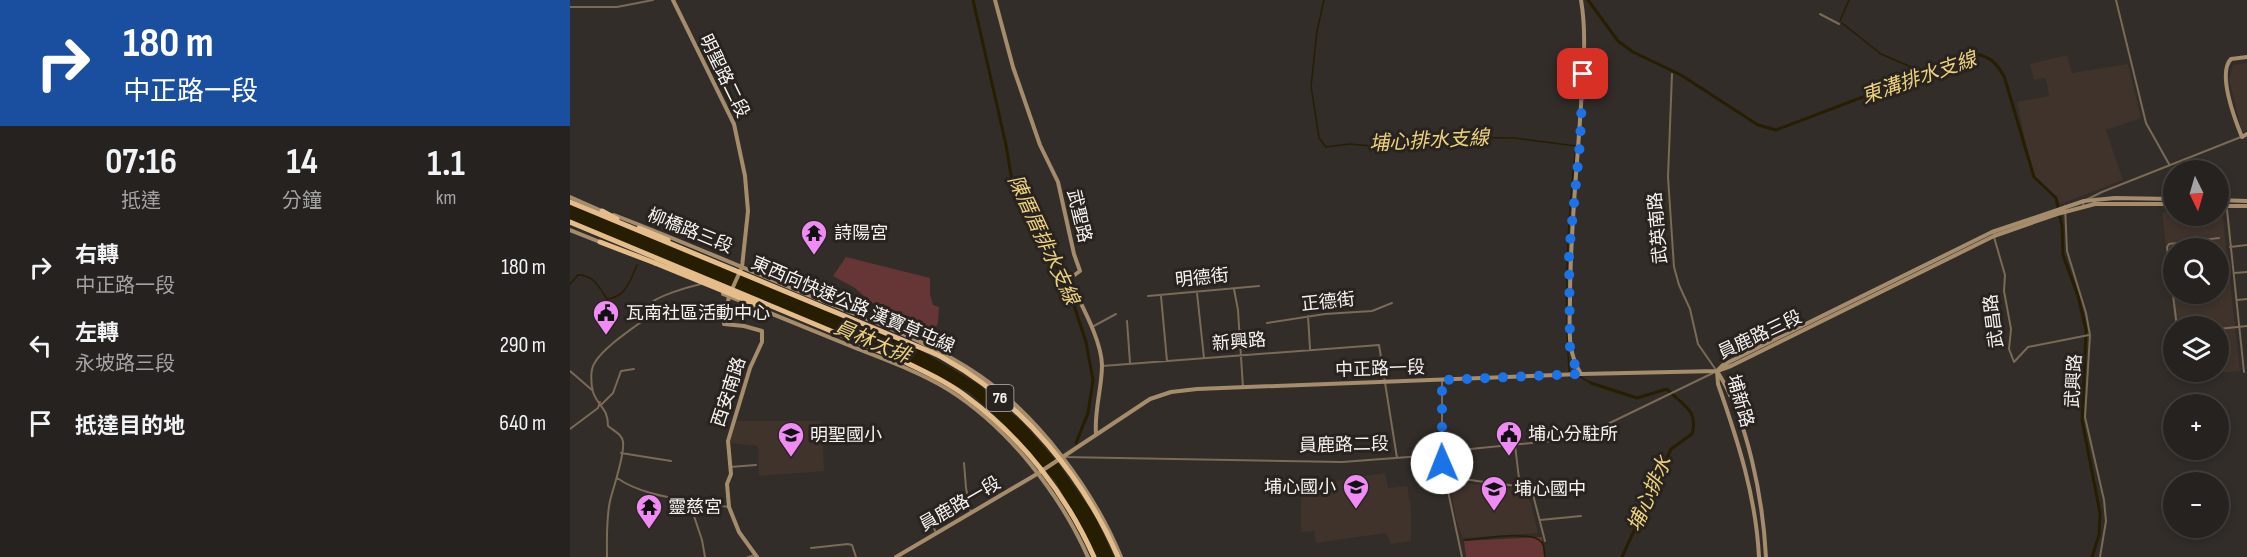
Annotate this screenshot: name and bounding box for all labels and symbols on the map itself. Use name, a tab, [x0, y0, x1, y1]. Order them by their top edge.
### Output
street label: 明聖路二段	[695, 31, 753, 121]
water label: 東溝排水支線	[1858, 46, 1982, 109]
pin	[1557, 48, 1608, 99]
water label: 埔心排水支線	[1368, 126, 1492, 156]
north arrow	[2163, 160, 2229, 226]
water label: 陳厝厝排水支線	[1003, 171, 1084, 310]
street label: 武聖路	[1063, 187, 1095, 245]
street label: 武英南路	[1644, 191, 1672, 265]
street label: 柳橋路三段	[644, 204, 736, 258]
temple icon: 詩陽宮	[799, 218, 829, 256]
place label: 詩陽宮	[834, 223, 888, 244]
street label: 東西向快速公路 漢寶草屯線	[748, 253, 958, 357]
street label: 明德街	[1174, 265, 1230, 291]
street label: 正德街	[1300, 289, 1356, 315]
street label: 武昌路	[1980, 293, 2008, 349]
public building icon: 瓦南社區活動中心	[591, 298, 621, 336]
place label: 瓦南社區活動中心	[626, 303, 770, 324]
street label: 員鹿路三段	[1715, 306, 1805, 364]
water label: 員林大排	[830, 315, 916, 370]
street label: 新興路	[1211, 329, 1267, 355]
street label: 武興路	[2062, 353, 2086, 409]
street label: 西安南路	[708, 355, 750, 429]
street label: 中正路一段	[1335, 357, 1425, 381]
street label: 埔新路	[1722, 372, 1758, 430]
road number: 76	[986, 385, 1014, 411]
public building icon: 埔心分駐所	[1494, 419, 1524, 457]
school or university icon: 明聖國小	[776, 420, 806, 458]
place label: 埔心分駐所	[1528, 424, 1618, 445]
place label: 明聖國小	[810, 425, 882, 446]
position arrow	[1410, 431, 1474, 495]
street label: 員鹿路二段	[1299, 434, 1389, 456]
water label: 埔心排水	[1623, 452, 1678, 535]
street label: 員鹿路一段	[916, 472, 1004, 536]
school or university icon: 埔心國小	[1341, 472, 1371, 510]
school or university icon: 埔心國中	[1479, 474, 1509, 512]
place label: 埔心國小	[1264, 477, 1336, 498]
place label: 埔心國中	[1514, 479, 1586, 500]
temple icon: 靈慈宮	[634, 492, 664, 530]
place label: 靈慈宮	[668, 497, 722, 518]

